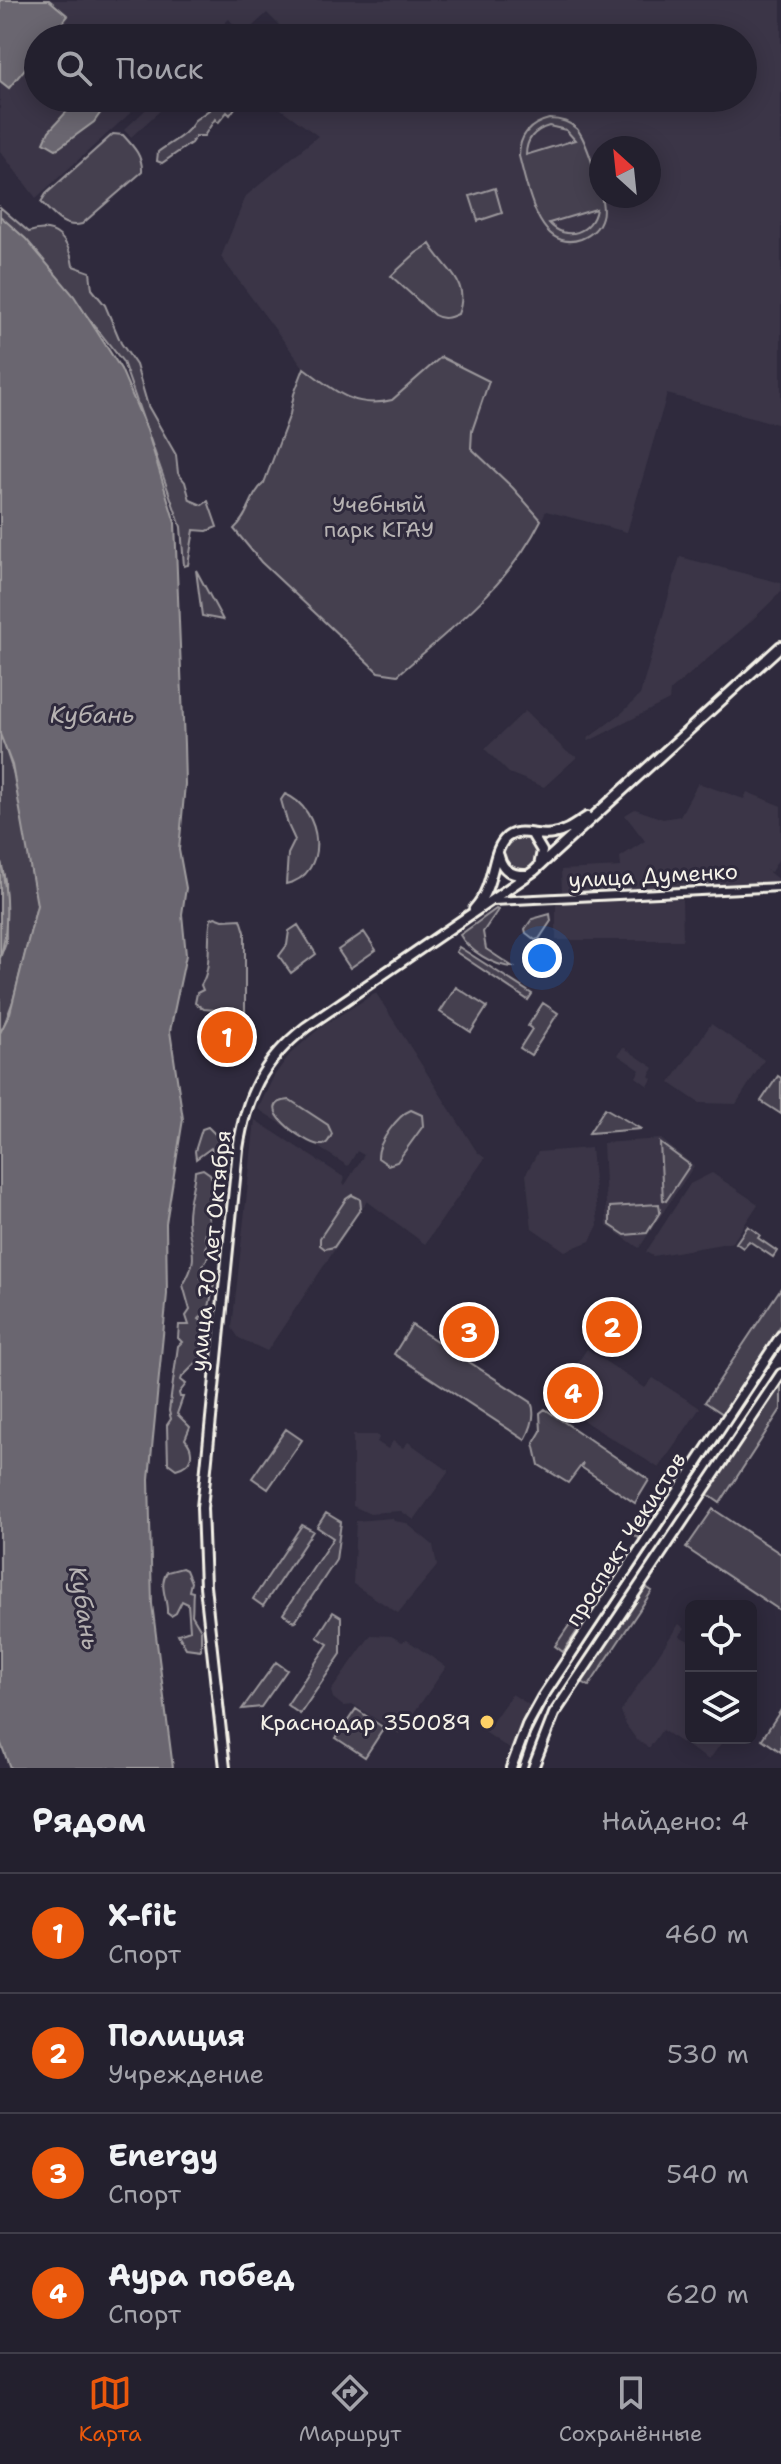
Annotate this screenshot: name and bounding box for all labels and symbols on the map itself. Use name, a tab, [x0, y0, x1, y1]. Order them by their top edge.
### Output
north arrow	[589, 136, 661, 208]
park label: Учебный парк КГАУ	[324, 490, 434, 544]
water label: Кубань	[50, 699, 134, 731]
street label: улица Думенко	[567, 857, 739, 894]
your location	[522, 938, 562, 978]
pin: 1	[201, 1007, 253, 1067]
street label: улица 70 лет Октября	[183, 1129, 238, 1373]
pin: 2	[586, 1297, 638, 1357]
pin: 3	[443, 1302, 495, 1362]
pin: 4	[547, 1363, 599, 1423]
street label: проспект Чекистов	[558, 1447, 692, 1632]
water label: Кубань	[61, 1564, 107, 1652]
place label: Краснодар 350089	[260, 1708, 471, 1737]
marker: Краснодар 350089	[478, 1713, 496, 1731]

